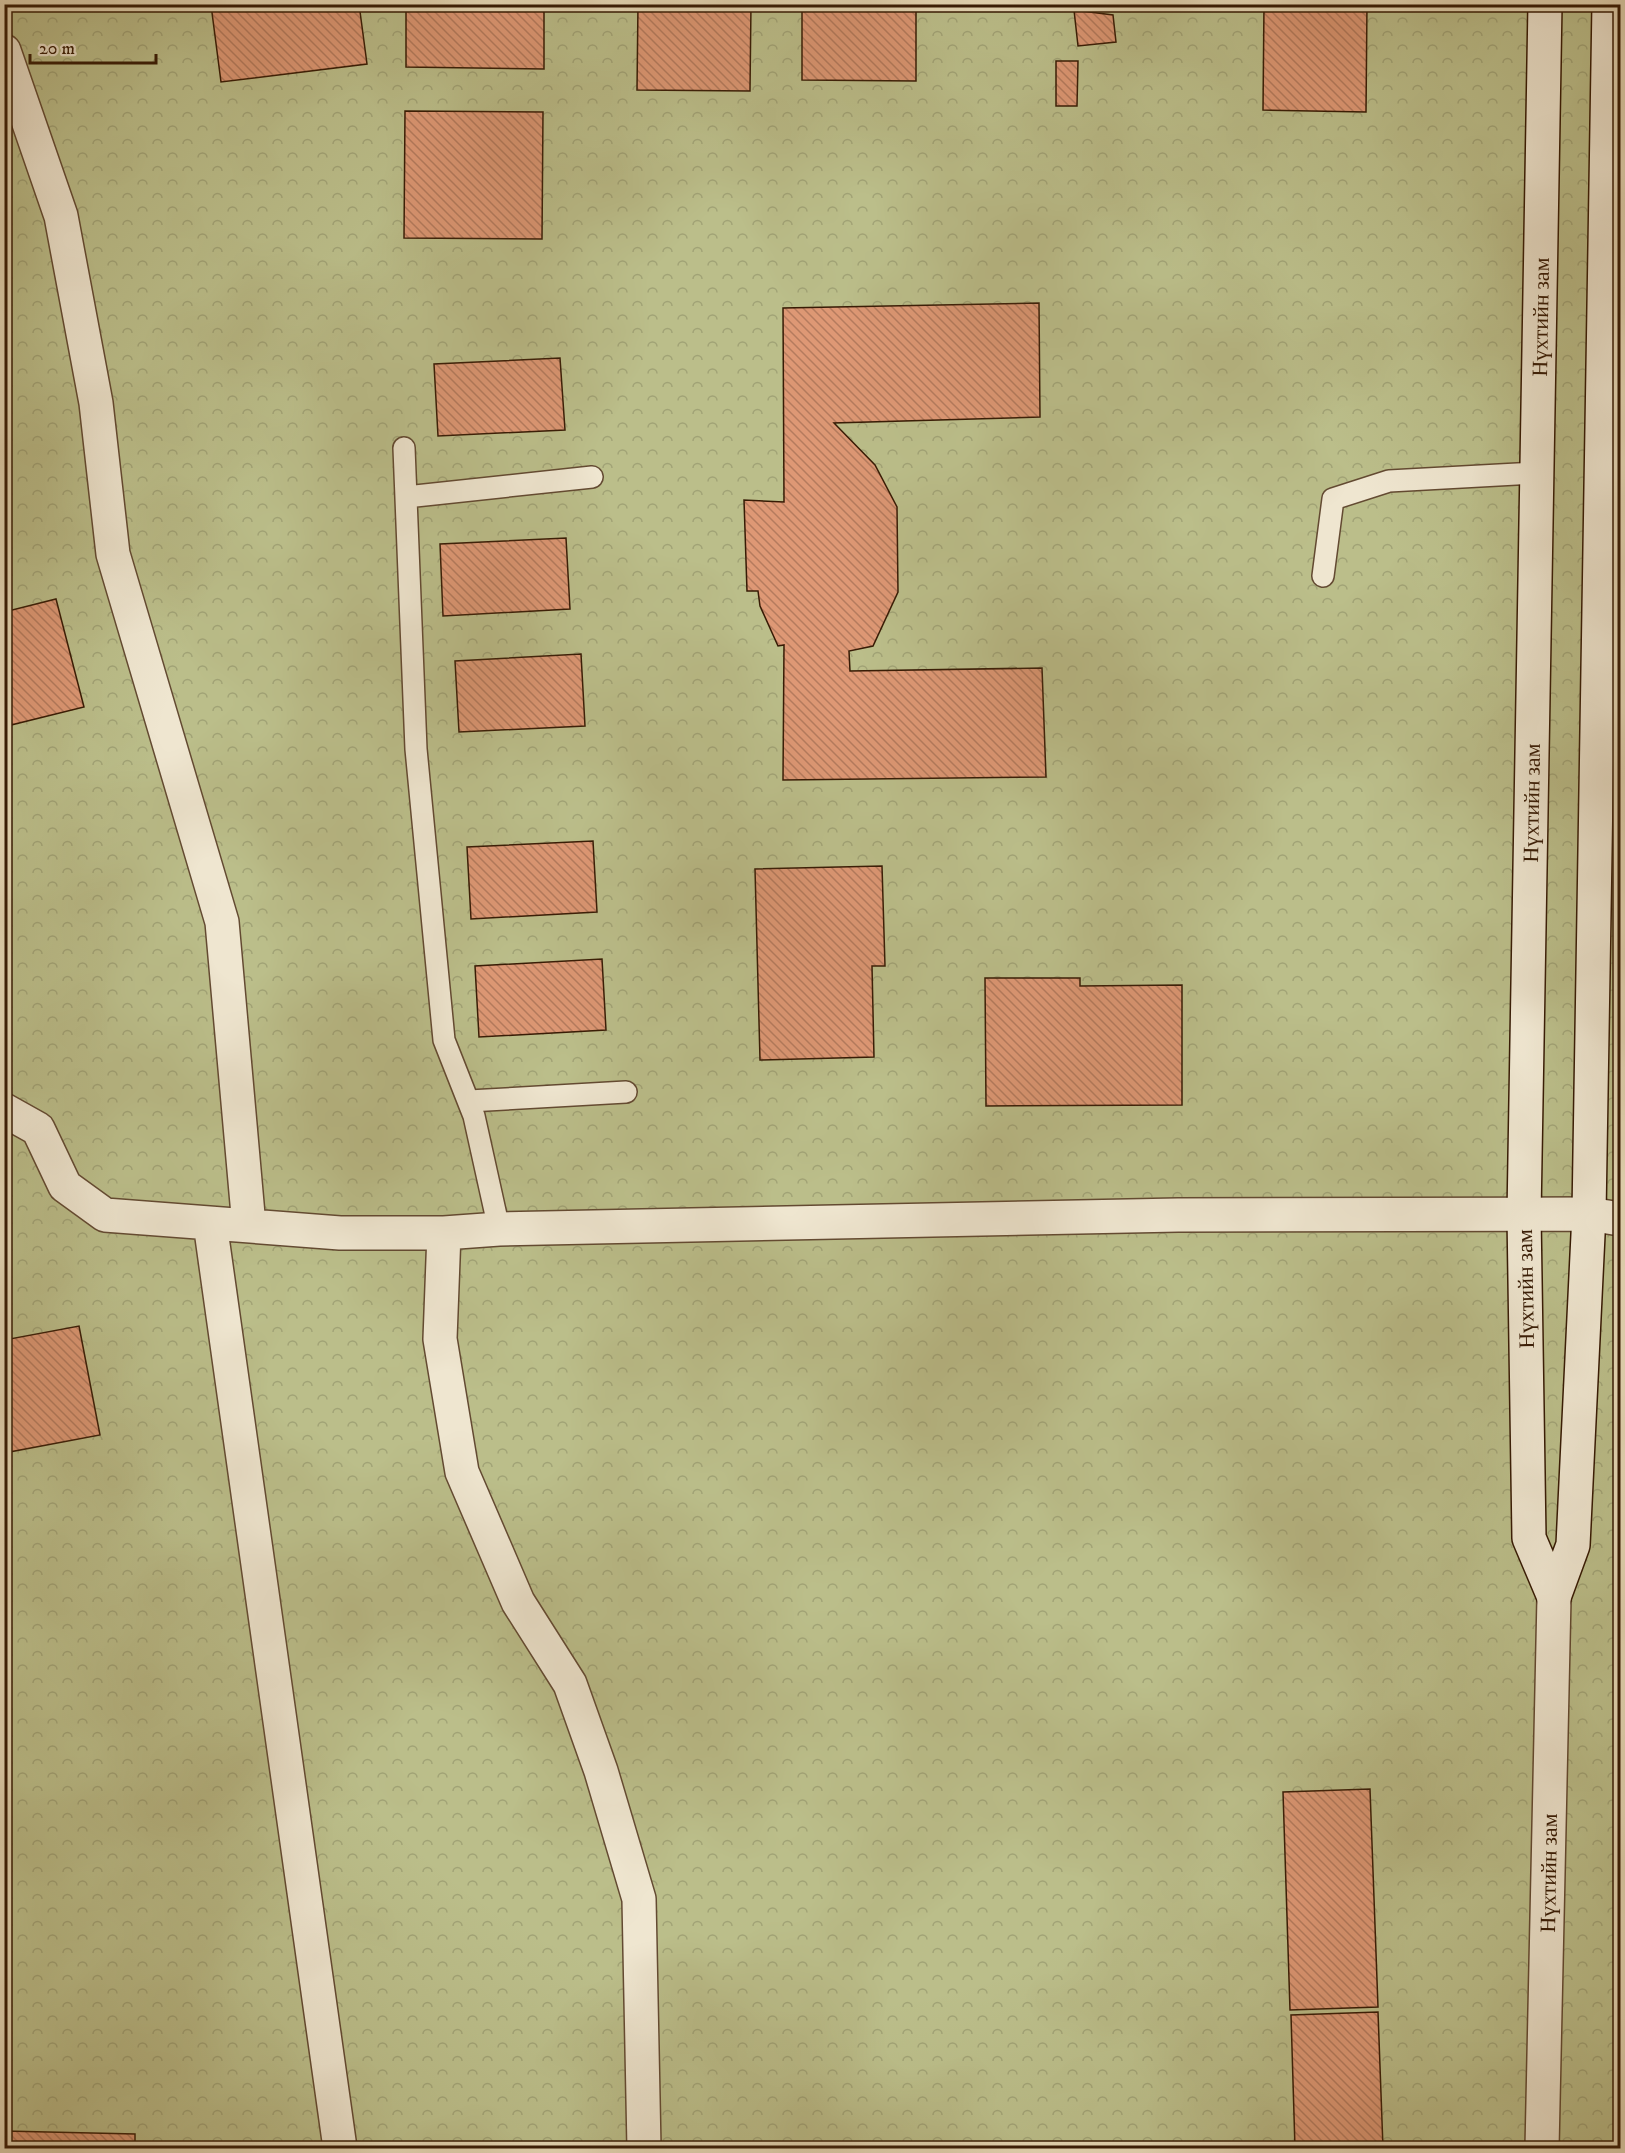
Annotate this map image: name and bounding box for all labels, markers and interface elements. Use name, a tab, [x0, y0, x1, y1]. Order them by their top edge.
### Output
scale bar	[30, 27, 156, 65]
text: 20 m	[39, 38, 75, 60]
street label: Нүхтийн зам	[1527, 257, 1556, 377]
street label: Нүхтийн зам	[1518, 743, 1547, 863]
street label: Нүхтийн зам	[1512, 1229, 1541, 1349]
street label: Нүхтийн зам	[1535, 1813, 1564, 1933]

